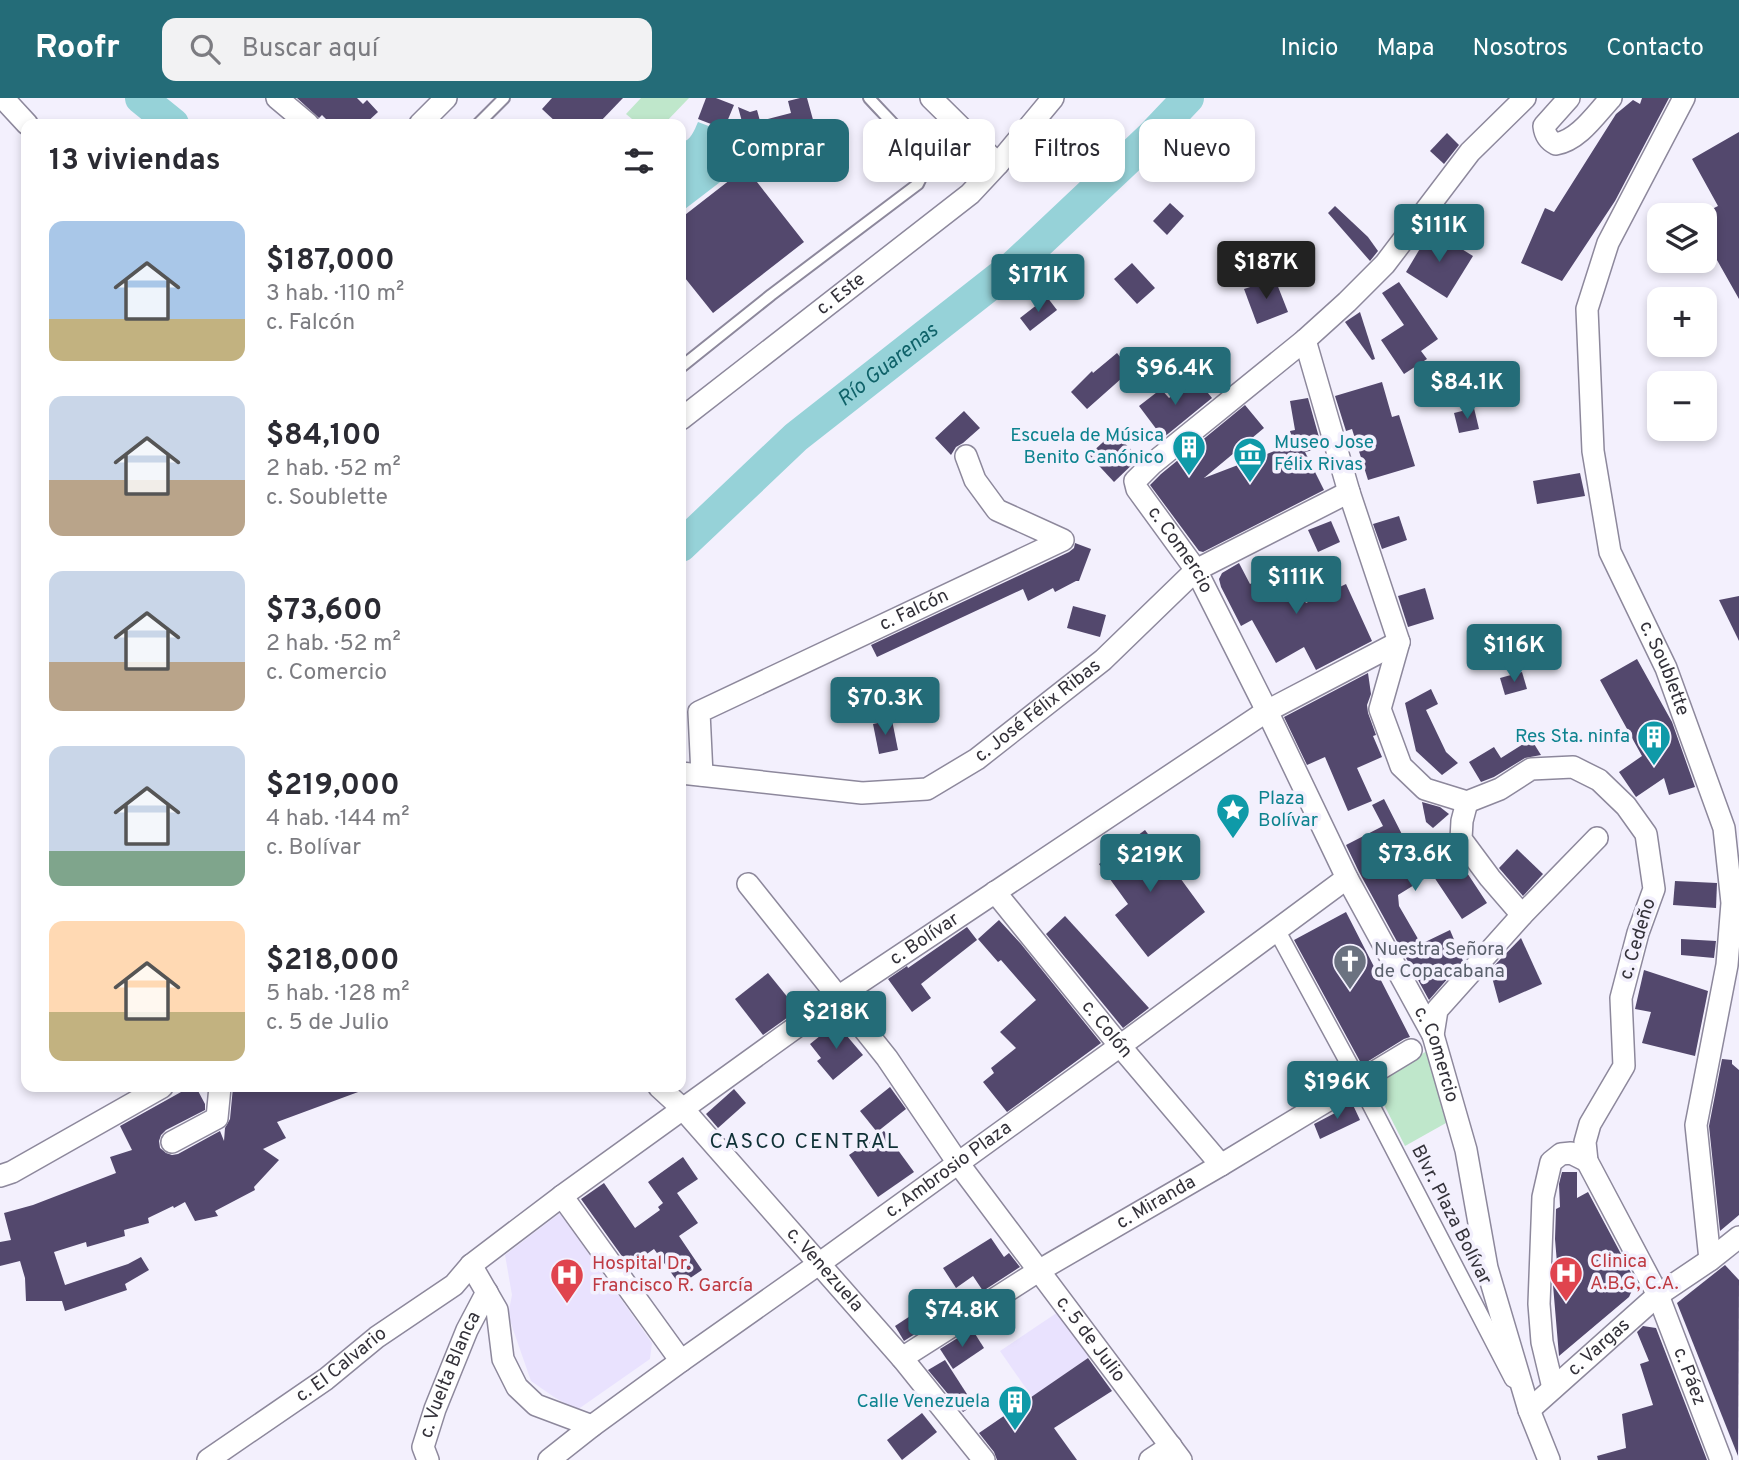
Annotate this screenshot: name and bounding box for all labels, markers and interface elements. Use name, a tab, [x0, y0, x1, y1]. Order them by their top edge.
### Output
search box	[162, 18, 652, 81]
text: Roofr	[35, 28, 120, 70]
icon: search	[186, 30, 224, 68]
text: Buscar aquí	[242, 33, 378, 66]
text: Inicio	[1281, 34, 1338, 64]
text: Mapa	[1376, 34, 1435, 64]
text: Nosotros	[1473, 34, 1568, 64]
text: Contacto	[1606, 34, 1704, 64]
chip: Comprar	[707, 119, 849, 182]
chip: Alquilar	[863, 119, 995, 182]
chip: Filtros	[1009, 119, 1125, 182]
chip: Nuevo	[1139, 119, 1255, 182]
icon: filters	[620, 142, 658, 180]
text: 13 viviendas	[49, 143, 220, 180]
map controls	[1647, 203, 1717, 441]
button: layers	[1647, 203, 1717, 273]
pin: $111K	[1390, 204, 1488, 264]
text: $111K	[1410, 212, 1468, 241]
pin: $187K	[1217, 242, 1315, 301]
text: $187,000	[266, 243, 395, 280]
icon: home	[105, 249, 189, 333]
text: $187K	[1233, 249, 1299, 278]
pin: $171K	[989, 254, 1087, 314]
text: $171K	[1007, 262, 1069, 291]
street label: c. Este	[812, 268, 870, 321]
text: 3 hab. · 110 m²	[266, 280, 404, 309]
button: +	[1647, 287, 1717, 357]
text: c. Falcón	[266, 309, 355, 338]
water label: Río Guarenas	[832, 317, 944, 413]
pin: $96.4K	[1118, 348, 1232, 407]
text: $96.4K	[1136, 355, 1214, 384]
pin: $84.1K	[1410, 362, 1524, 421]
text: $84.1K	[1430, 369, 1504, 398]
button: −	[1647, 371, 1717, 441]
text: $84,100	[266, 418, 381, 455]
icon: home	[105, 424, 189, 508]
place label: Escuela de Música Benito Canónico	[1010, 424, 1164, 470]
building icon: Escuela de Música Benito Canónico	[1170, 428, 1208, 477]
place label: Museo Jose Félix Rivas	[1274, 431, 1374, 477]
museum icon: Museo Jose Félix Rivas	[1231, 435, 1269, 484]
text: 2 hab. · 52 m²	[266, 455, 401, 484]
text: c. Soublette	[266, 484, 388, 513]
street label: c. Comercio	[1142, 502, 1218, 597]
pin: $111K	[1247, 556, 1345, 616]
text: $111K	[1267, 564, 1325, 593]
street label: c. Falcón	[876, 584, 953, 637]
text: $73,600	[266, 593, 383, 630]
icon: home	[105, 599, 189, 683]
street label: c. Soublette	[1633, 617, 1694, 719]
pin: $116K	[1465, 624, 1563, 684]
text: 2 hab. · 52 m²	[266, 630, 401, 659]
text: $116K	[1483, 632, 1545, 661]
street label: c. José Félix Ribas	[970, 654, 1106, 768]
text: c. Comercio	[266, 659, 387, 688]
pin: $70.3K	[828, 678, 942, 737]
text: $70.3K	[847, 685, 923, 714]
building icon: Res Sta. ninfa	[1635, 718, 1673, 767]
place label: Res Sta. ninfa	[1515, 725, 1630, 749]
text: $219,000	[266, 768, 400, 805]
icon: home	[105, 774, 189, 858]
place label: Plaza Bolívar	[1258, 787, 1319, 833]
place icon: Plaza Bolívar	[1214, 791, 1252, 840]
text: 4 hab. · 144 m²	[266, 805, 410, 834]
text: c. Bolívar	[266, 834, 361, 863]
pin: $219K	[1101, 834, 1199, 894]
pin: $73.6K	[1358, 834, 1472, 893]
text: $73.6K	[1377, 841, 1453, 870]
text: $219K	[1116, 842, 1184, 871]
street label: c. Cedeño	[1614, 895, 1662, 983]
street label: c. Bolívar	[885, 907, 965, 971]
place label: Nuestra Señora de Copacabana	[1374, 938, 1505, 984]
church icon: Nuestra Señora de Copacabana	[1331, 942, 1369, 991]
text: $218,000	[266, 943, 400, 980]
icon: home	[105, 949, 189, 1033]
text: 5 hab. · 128 m²	[266, 980, 410, 1009]
pin: $218K	[787, 992, 885, 1051]
street label: c. Colón	[1076, 996, 1137, 1063]
text: $218K	[802, 999, 870, 1028]
street label: c. Comercio	[1408, 1002, 1464, 1105]
text: c. 5 de Julio	[266, 1009, 389, 1038]
pin: $196K	[1288, 1062, 1386, 1121]
text: $196K	[1303, 1069, 1371, 1098]
street label: c. Ambrosio Plaza	[881, 1116, 1017, 1224]
district label: CASCO CENTRAL	[710, 1129, 900, 1156]
street label: Blvr. Plaza Bolívar	[1405, 1141, 1497, 1290]
street label: c. Miranda	[1112, 1170, 1200, 1235]
street label: c. Venezuela	[781, 1223, 868, 1317]
place label: Clinica A.B.G, C.A.	[1590, 1250, 1679, 1296]
place label: Hospital Dr. Francisco R. García	[592, 1252, 753, 1298]
hospital icon: Clinica A.B.G, C.A.	[1547, 1254, 1585, 1303]
hospital icon: Hospital Dr. Francisco R. García	[548, 1256, 586, 1305]
pin: $74.8K	[905, 1290, 1019, 1349]
street label: c. 5 de Julio	[1050, 1291, 1131, 1387]
text: $74.8K	[924, 1297, 1000, 1326]
street label: c. Vuelta Blanca	[415, 1307, 487, 1441]
street label: c. Vargas	[1563, 1313, 1635, 1382]
street label: c. El Calvario	[291, 1322, 391, 1408]
street label: c. Páez	[1667, 1344, 1711, 1409]
building icon: Calle Venezuela	[996, 1383, 1034, 1432]
place label: Calle Venezuela	[856, 1390, 990, 1414]

